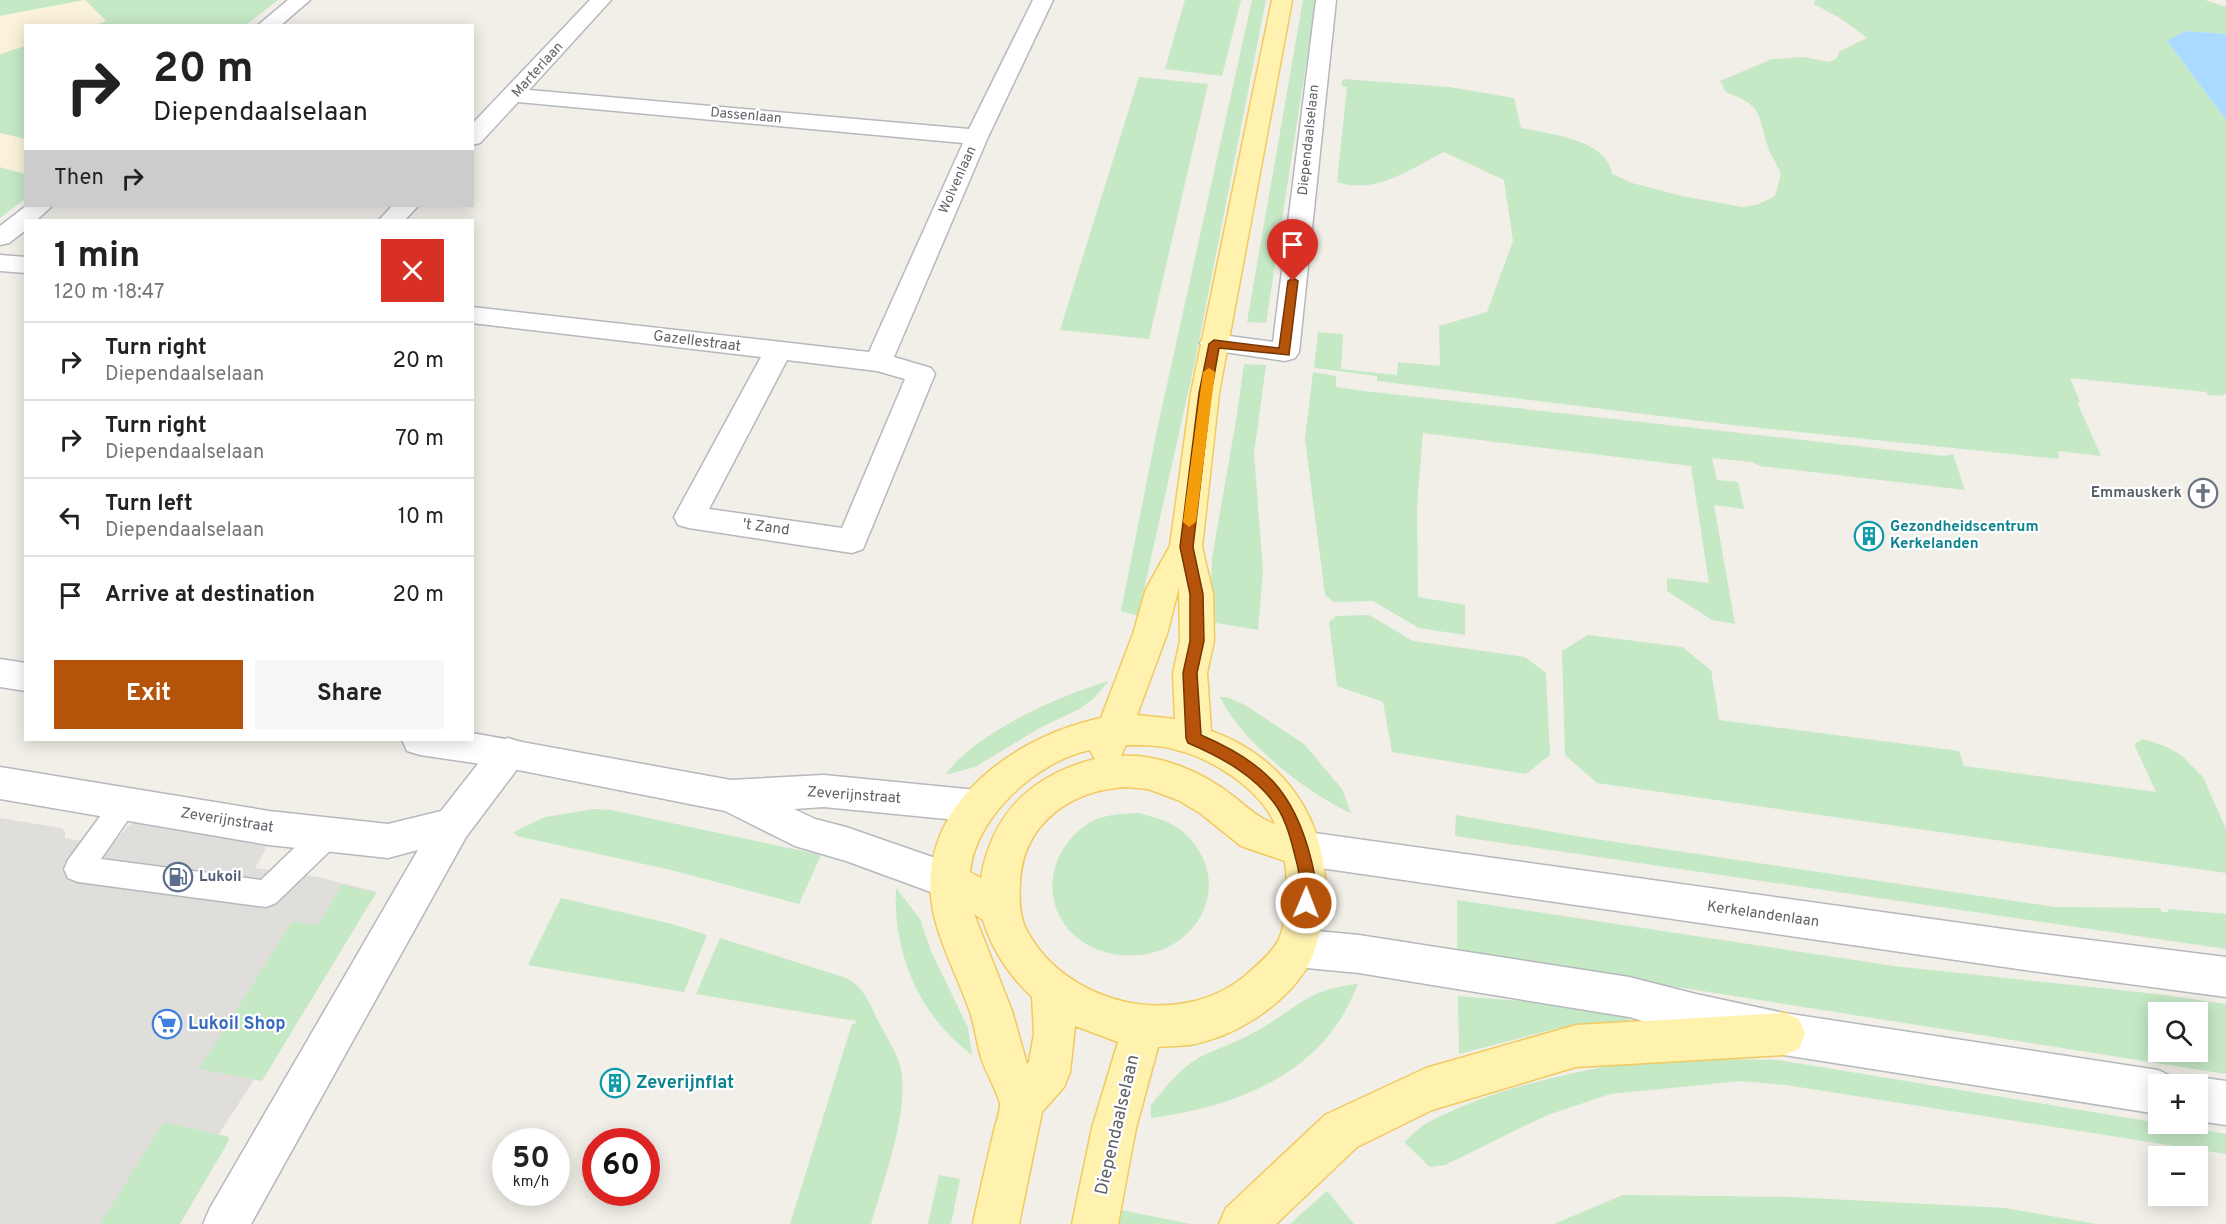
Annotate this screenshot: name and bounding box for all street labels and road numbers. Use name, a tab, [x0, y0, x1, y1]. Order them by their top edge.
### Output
street label: Marterlaan	[509, 39, 567, 101]
street label: Diependaalselaan	[1295, 84, 1323, 196]
street label: Dassenlaan	[710, 104, 782, 128]
street label: Wolvenlaan	[936, 144, 980, 216]
street label: Gazellestraat	[652, 327, 742, 357]
street label: 't Zand	[741, 515, 791, 541]
street label: Zeverijnstraat	[806, 783, 902, 809]
street label: Zeverijnstraat	[179, 804, 275, 838]
street label: Kerkelandenlaan	[1706, 898, 1820, 932]
street label: Diependaalselaan	[1091, 1053, 1145, 1197]

